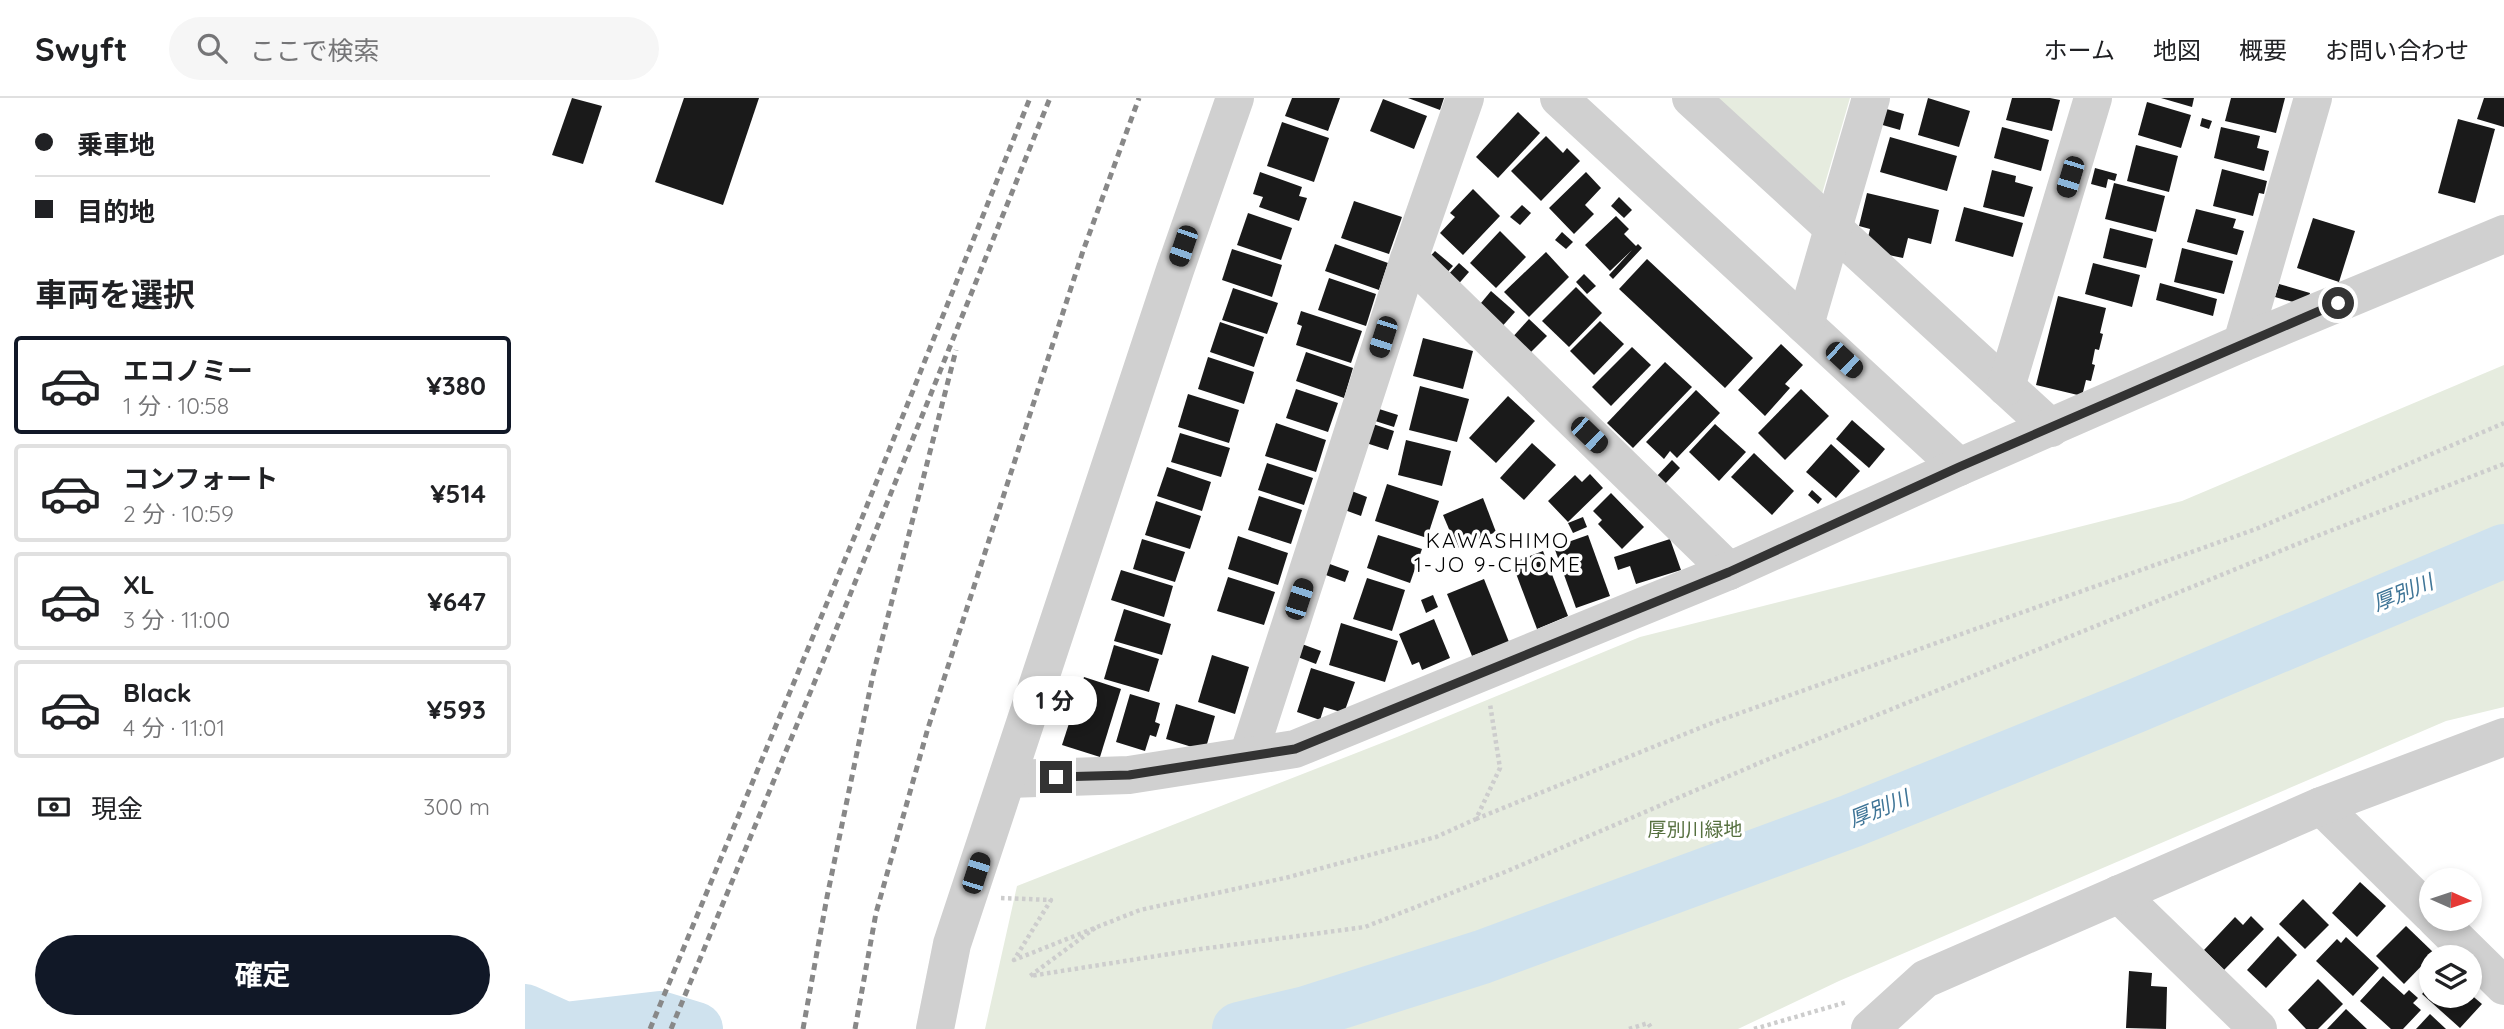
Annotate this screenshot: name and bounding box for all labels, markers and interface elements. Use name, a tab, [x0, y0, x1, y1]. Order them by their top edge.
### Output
search box	[169, 17, 659, 80]
text: Swyft	[35, 28, 127, 69]
icon: search	[193, 29, 231, 67]
text: ここで検索	[249, 34, 379, 67]
text: ホーム	[2044, 35, 2115, 65]
text: 地図	[2153, 35, 2201, 65]
text: 概要	[2239, 35, 2287, 65]
text: お問い合わせ	[2325, 35, 2469, 65]
text: 乗車地	[77, 128, 155, 161]
car	[2054, 154, 2087, 200]
text: 目的地	[77, 195, 155, 228]
car	[1167, 223, 1200, 269]
text: 車両を選択	[35, 274, 195, 314]
route start	[2322, 287, 2354, 319]
car	[1367, 314, 1400, 360]
car	[1822, 338, 1867, 382]
icon: car	[39, 354, 102, 417]
text: エコノミー	[123, 354, 253, 387]
text: ¥380	[426, 369, 486, 402]
text: 1 分 · 10:58	[123, 391, 229, 420]
car	[1567, 413, 1612, 457]
icon: car	[39, 462, 102, 525]
text: コンフォート	[123, 462, 278, 495]
text: ¥514	[430, 477, 486, 510]
text: 2 分 · 10:59	[123, 499, 234, 528]
district label: KAWASHIMO 1-JO 9-CHOME	[1414, 527, 1582, 577]
water label: 厚別川	[2369, 567, 2439, 616]
text: XL	[123, 568, 155, 601]
icon: car	[39, 570, 102, 633]
car	[1283, 576, 1316, 622]
text: ¥647	[427, 585, 486, 618]
text: 3 分 · 11:00	[123, 605, 230, 634]
text: Black	[123, 676, 192, 709]
callout: 1 分	[1014, 676, 1098, 724]
icon: car	[39, 678, 102, 741]
text: 1 分	[1036, 686, 1074, 715]
text: ¥593	[427, 693, 486, 726]
text: 4 分 · 11:01	[123, 713, 225, 742]
route end	[1040, 761, 1072, 793]
water label: 厚別川	[1845, 783, 1915, 832]
icon: cash	[35, 788, 73, 826]
text: 現金	[91, 792, 143, 825]
text: 300 m	[423, 792, 490, 821]
park label: 厚別川緑地	[1647, 817, 1743, 841]
car	[960, 850, 993, 896]
north arrow	[2419, 868, 2481, 931]
map controls	[2419, 868, 2482, 1008]
button: 確定	[35, 935, 490, 1015]
button: layers	[2419, 945, 2482, 1008]

